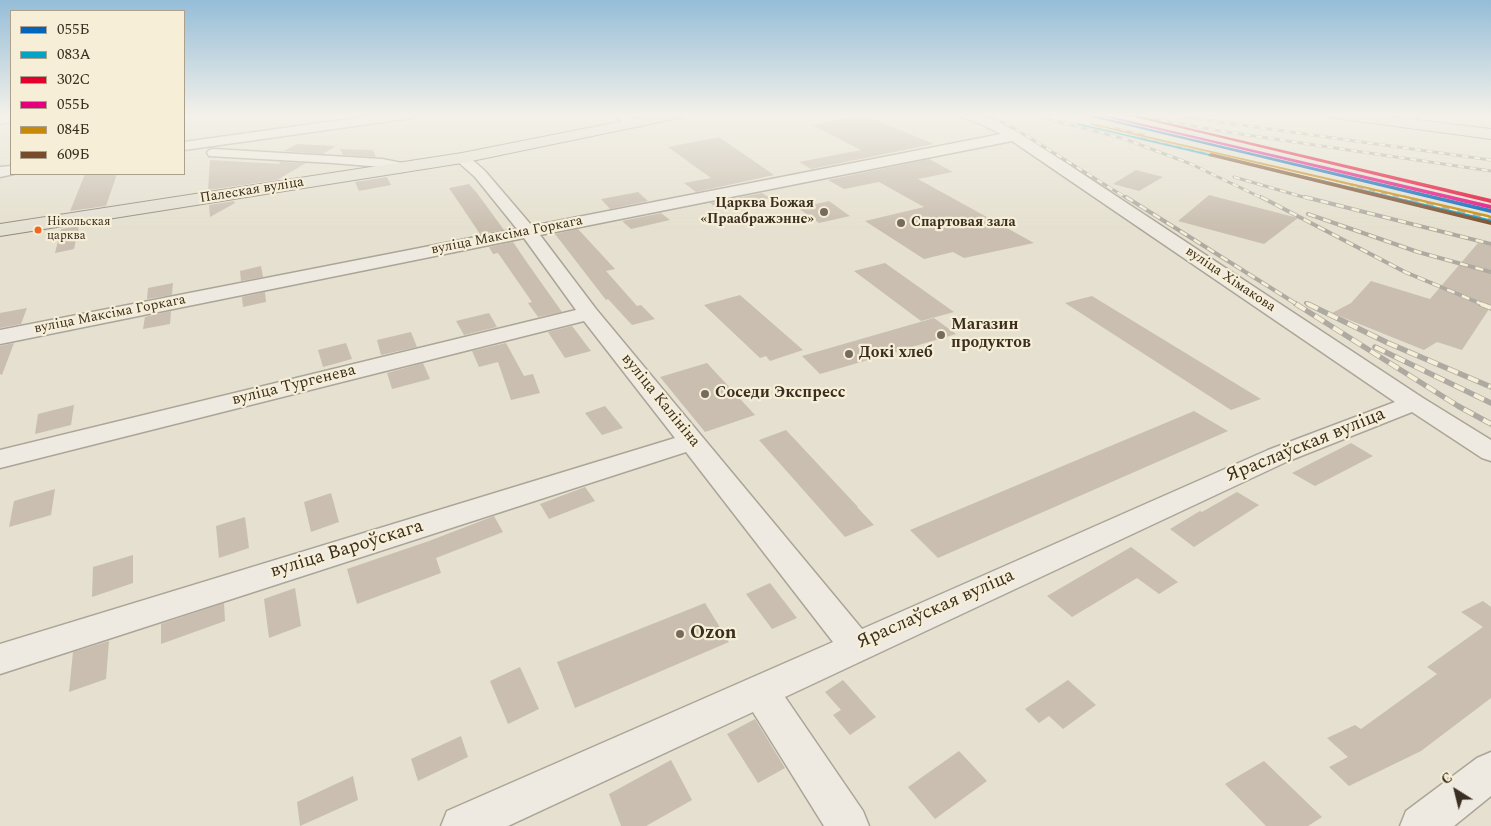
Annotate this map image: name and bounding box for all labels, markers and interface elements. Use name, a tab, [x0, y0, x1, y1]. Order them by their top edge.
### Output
legend	[10, 10, 185, 175]
text: 055Б	[57, 18, 90, 41]
text: 083А	[57, 43, 91, 66]
text: 302С	[57, 68, 90, 91]
text: 055Ь	[57, 93, 89, 116]
text: 084Б	[57, 118, 90, 141]
text: 609Б	[57, 143, 90, 166]
street label: Палеская вуліца	[199, 174, 305, 208]
place label: Царква Божая «Праабражэнне»	[700, 196, 814, 228]
marker: Царква Божая «Праабражэнне»	[818, 206, 830, 218]
street label: вуліца Максіма Горкага	[430, 213, 584, 259]
place label: Спартовая зала	[911, 215, 1016, 231]
place label: Нікольская царква	[47, 216, 110, 244]
marker: Спартовая зала	[895, 217, 907, 229]
marker: Нікольская царква	[33, 225, 43, 235]
street label: вуліца Хімакова	[1182, 244, 1278, 316]
street label: вуліца Максіма Горкага	[33, 292, 187, 338]
place label: Магазин продуктов	[951, 316, 1031, 354]
marker: Магазин продуктов	[935, 329, 947, 341]
place label: Докі хлеб	[859, 344, 933, 364]
marker: Докі хлеб	[843, 348, 855, 360]
street label: вуліца Калініна	[616, 350, 704, 452]
street label: вуліца Тургенева	[230, 361, 358, 411]
place label: Соседи Экспресс	[715, 384, 845, 404]
marker: Соседи Экспресс	[699, 388, 711, 400]
street label: Яраслаўская вуліца	[1223, 404, 1389, 488]
street label: вуліца Вароўскага	[268, 516, 426, 584]
street label: Яраслаўская вуліца	[854, 565, 1018, 655]
place label: Ozon	[690, 623, 737, 645]
marker: Ozon	[674, 628, 686, 640]
north arrow	[1431, 766, 1481, 816]
text: С	[1437, 767, 1457, 790]

